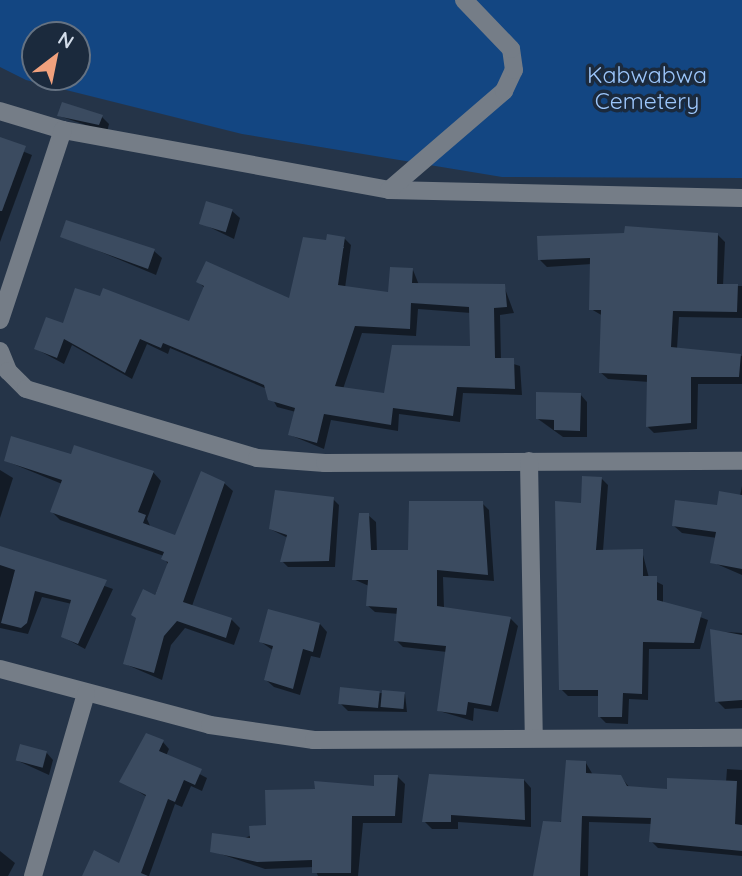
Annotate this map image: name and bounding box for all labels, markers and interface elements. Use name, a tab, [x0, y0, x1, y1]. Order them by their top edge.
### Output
north arrow	[21, 21, 91, 91]
text: N	[54, 26, 78, 54]
park label: Kabwabwa Cemetery	[587, 61, 707, 115]

